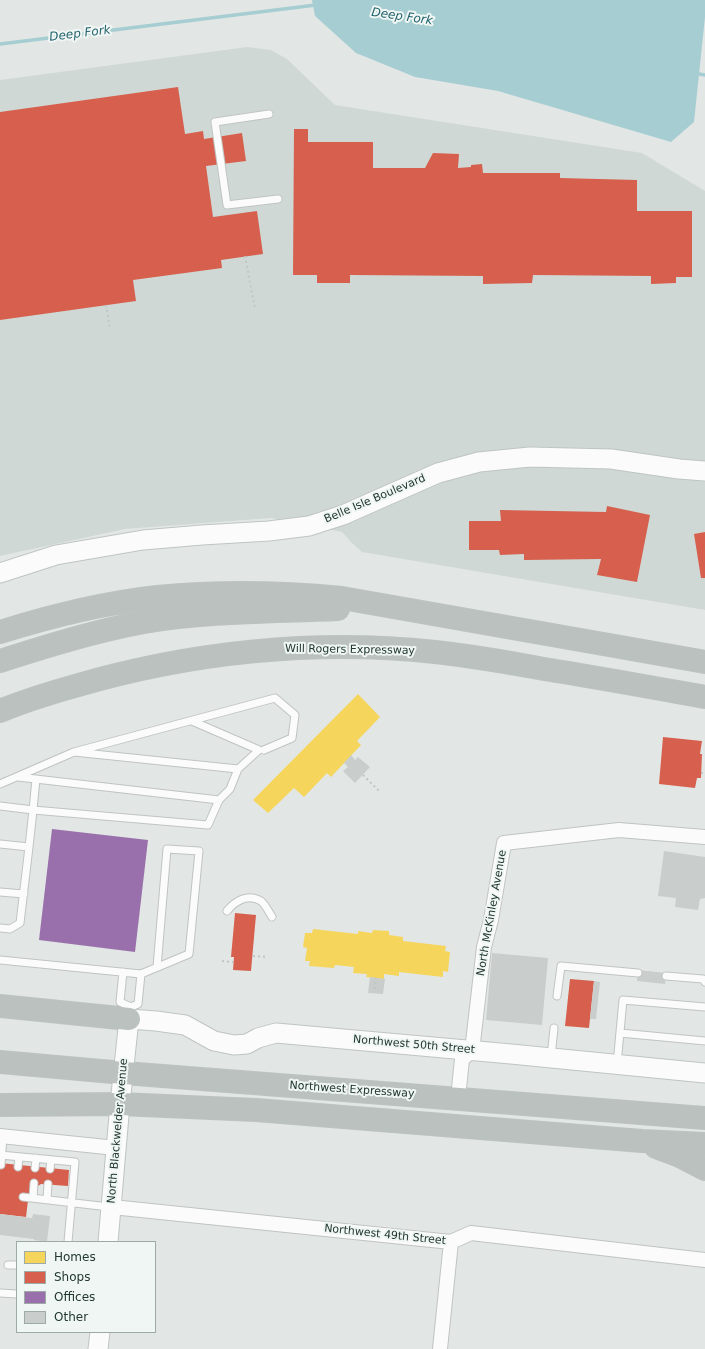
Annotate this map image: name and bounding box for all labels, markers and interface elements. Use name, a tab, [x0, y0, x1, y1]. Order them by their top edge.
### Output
water label: Deep Fork	[371, 6, 433, 28]
water label: Deep Fork	[49, 23, 111, 45]
street label: Belle Isle Boulevard	[322, 472, 428, 526]
street label: Will Rogers Expressway	[285, 642, 415, 658]
street label: North McKinley Avenue	[474, 849, 510, 977]
street label: Northwest 50th Street	[353, 1033, 475, 1057]
street label: North Blackwelder Avenue	[105, 1058, 131, 1204]
street label: Northwest Expressway	[289, 1079, 415, 1101]
street label: Northwest 49th Street	[324, 1222, 446, 1248]
legend	[16, 1241, 156, 1333]
text: Homes	[54, 1250, 96, 1264]
text: Shops	[54, 1270, 90, 1284]
text: Offices	[54, 1290, 95, 1304]
text: Other	[54, 1310, 88, 1324]

